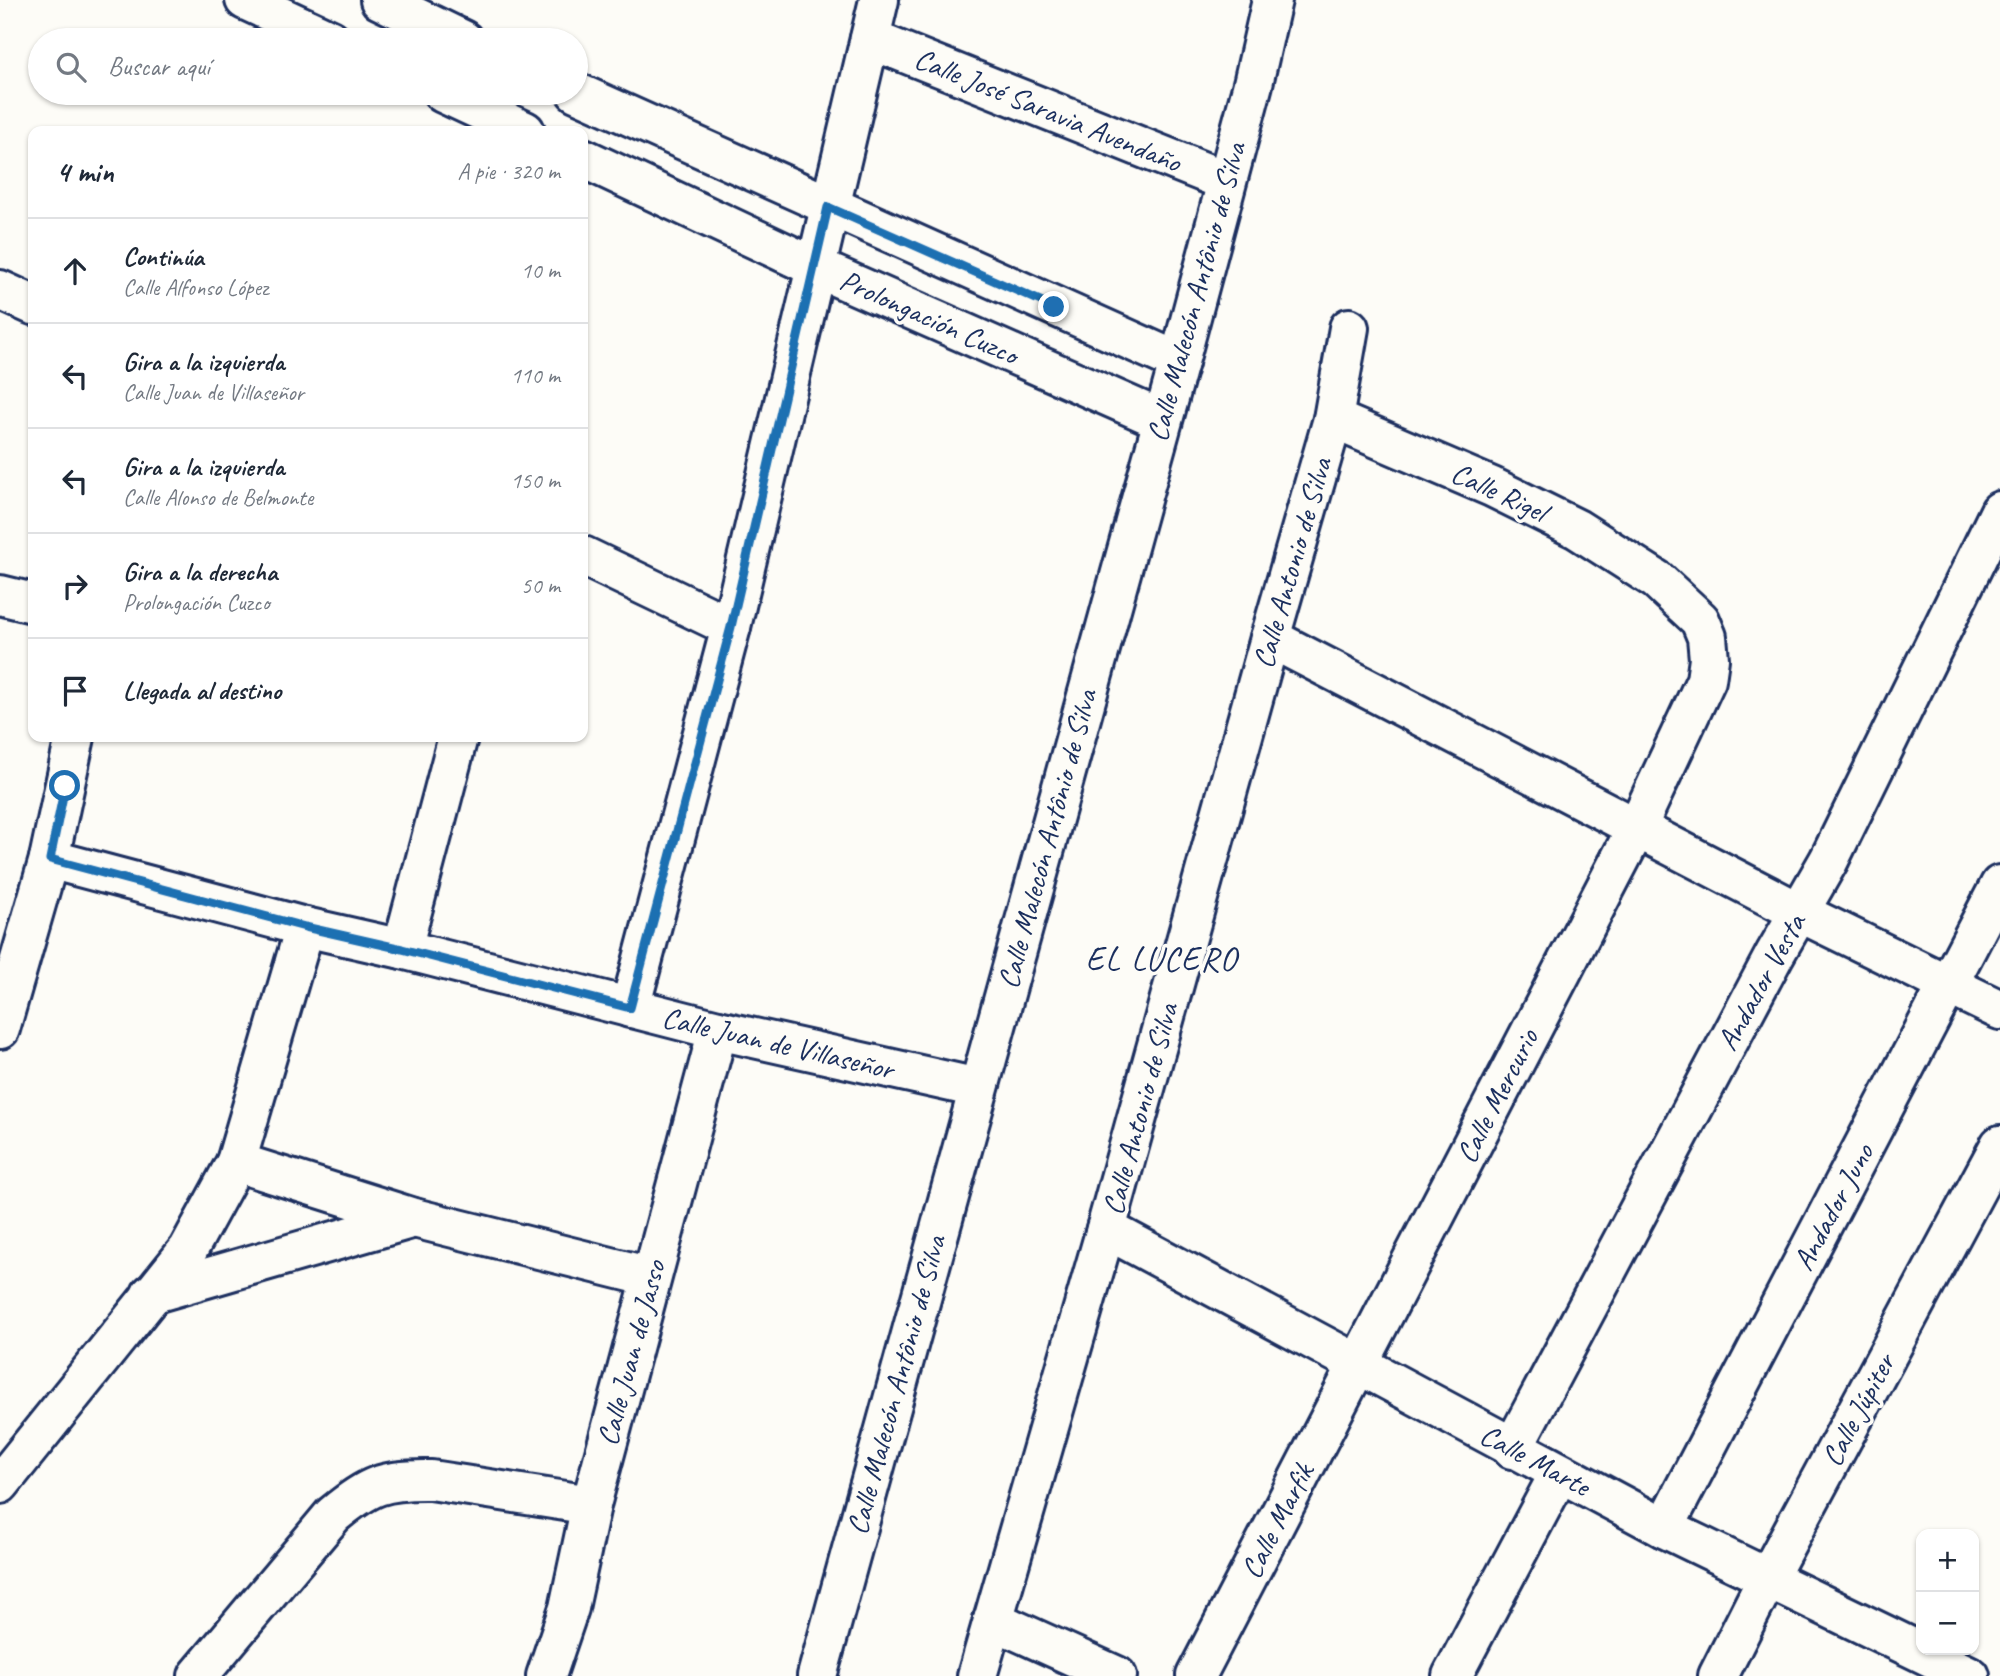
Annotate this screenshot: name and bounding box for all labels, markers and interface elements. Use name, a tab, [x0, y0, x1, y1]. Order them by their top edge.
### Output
search box	[28, 28, 588, 105]
street label: Calle José Saravia Avendaño	[909, 39, 1188, 181]
icon: search	[52, 48, 90, 86]
text: Buscar aquí	[108, 50, 210, 83]
street label: Calle Malecón Antônio de Silva	[1138, 137, 1255, 446]
text: 4 min	[56, 153, 113, 191]
text: A pie · 320 m	[457, 157, 560, 186]
text: Continúa	[123, 240, 204, 273]
icon: ahead	[56, 252, 94, 290]
text: 10 m	[521, 256, 560, 285]
street label: Prolongación Cuzco	[834, 261, 1027, 375]
text: Calle Alfonso López	[123, 273, 268, 302]
route end	[1038, 291, 1069, 322]
text: Gira a la izquierda	[123, 345, 284, 378]
icon: left	[56, 357, 94, 395]
text: 110 m	[511, 361, 560, 390]
text: Calle Juan de Villaseñor	[123, 378, 304, 407]
text: Gira a la izquierda	[123, 450, 284, 483]
street label: Calle Antonio de Silva	[1244, 452, 1341, 673]
street label: Calle Rigel	[1445, 453, 1557, 533]
icon: left	[56, 462, 94, 500]
text: 150 m	[511, 466, 560, 495]
text: Calle Alonso de Belmonte	[123, 483, 313, 512]
text: Gira a la derecha	[123, 555, 277, 588]
icon: right	[56, 567, 94, 605]
text: 50 m	[521, 571, 560, 600]
text: Prolongación Cuzco	[123, 588, 270, 617]
icon: arrive	[56, 672, 94, 710]
text: Llegada al destino	[123, 674, 281, 707]
street label: Calle Malecón Antônio de Silva	[989, 684, 1106, 993]
route start	[49, 770, 80, 801]
street label: Andador Vesta	[1708, 905, 1815, 1057]
district label: EL LUCERO	[1086, 938, 1240, 980]
street label: Calle Antonio de Silva	[1094, 997, 1187, 1219]
street label: Calle Juan de Villaseñor	[659, 998, 900, 1089]
street label: Calle Mercurio	[1447, 1021, 1548, 1169]
street label: Andador Juno	[1784, 1136, 1883, 1277]
street label: Calle Malecón Antônio de Silva	[838, 1230, 955, 1539]
street label: Calle Juan de Jasso	[588, 1255, 674, 1450]
street label: Calle Júpiter	[1813, 1345, 1904, 1473]
street label: Calle Marte	[1474, 1415, 1598, 1506]
street label: Calle Marfik	[1232, 1455, 1323, 1585]
map controls	[1916, 1529, 1979, 1655]
button: +	[1916, 1529, 1979, 1592]
button: −	[1916, 1592, 1979, 1655]

